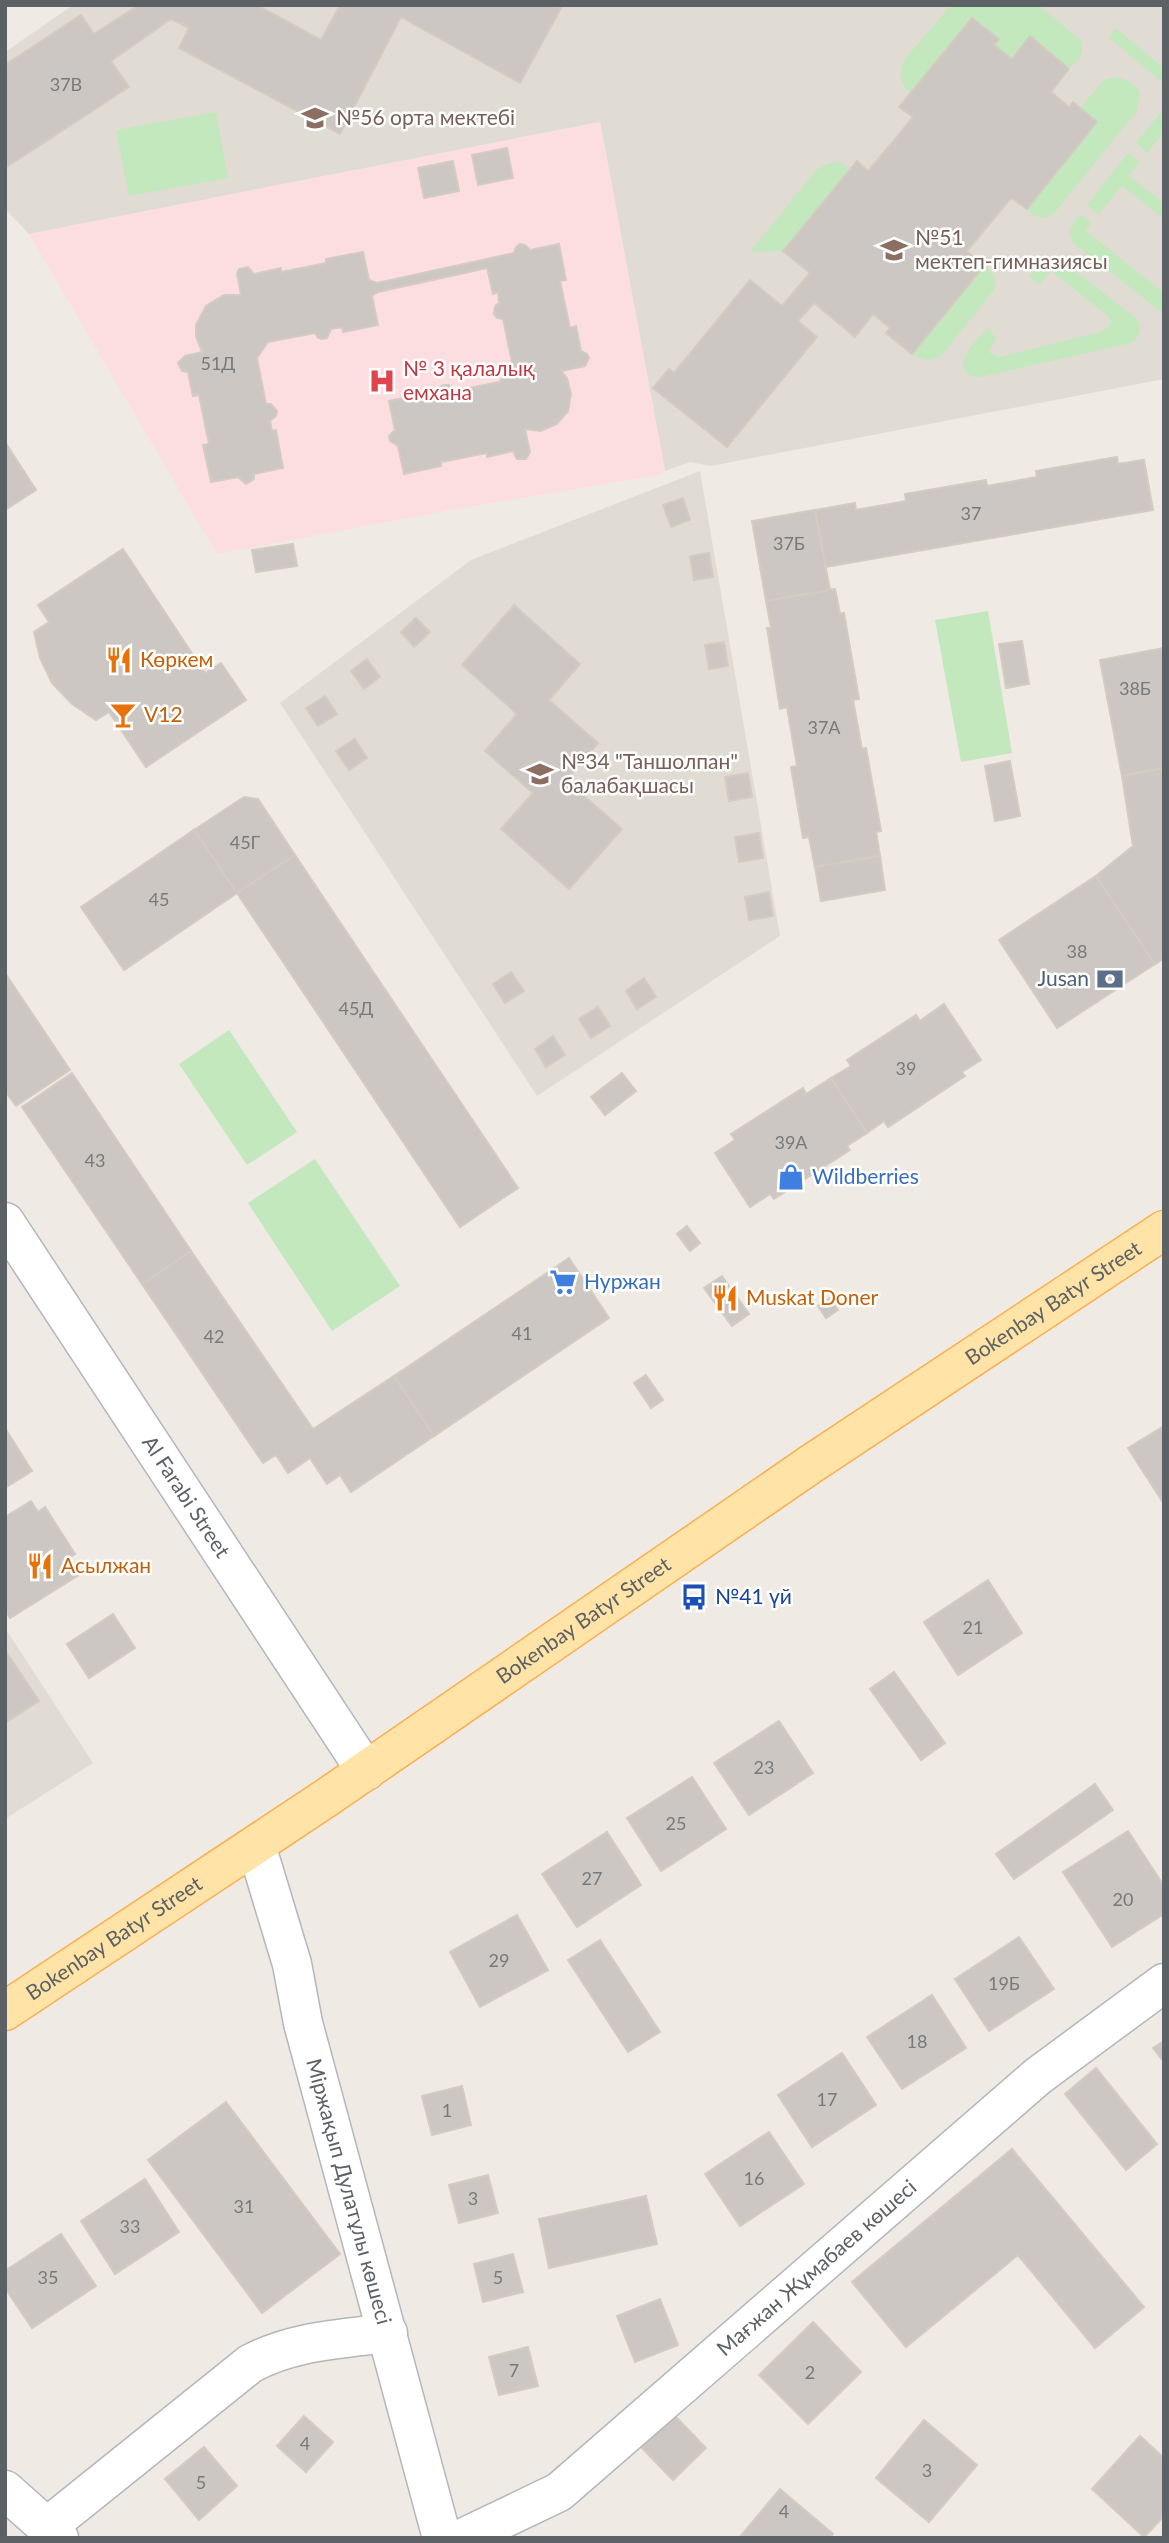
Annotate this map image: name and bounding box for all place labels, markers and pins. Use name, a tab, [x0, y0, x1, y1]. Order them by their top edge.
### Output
school or university icon: №56 орта мектебі	[300, 103, 330, 133]
place label: №56 орта мектебі	[336, 104, 515, 129]
place label: №51 мектеп-гимназиясы	[915, 224, 1108, 273]
school or university icon: №51 мектеп-гимназиясы	[879, 235, 909, 265]
place label: № 3 қалалық емхана	[403, 355, 535, 404]
hospital icon: № 3 қалалық емхана	[367, 366, 397, 396]
restaurant icon: Көркем	[104, 645, 134, 675]
place label: Көркем	[140, 646, 213, 671]
bar icon: V12	[108, 700, 138, 730]
place label: V12	[144, 701, 183, 726]
place label: №34 "Таншолпан" балабақшасы	[561, 748, 738, 797]
school or university icon: №34 "Таншолпан" балабақшасы	[525, 759, 555, 789]
bank icon: Jusan	[1095, 964, 1125, 994]
place label: Jusan	[1037, 965, 1089, 990]
shop icon: Wildberries	[776, 1162, 806, 1192]
place label: Wildberries	[812, 1163, 919, 1188]
supermarket icon: Нуржан	[548, 1267, 578, 1297]
place label: Нуржан	[584, 1268, 661, 1293]
restaurant icon: Muskat Doner	[710, 1283, 740, 1313]
place label: Muskat Doner	[746, 1284, 879, 1309]
restaurant icon: Асылжан	[25, 1551, 55, 1581]
place label: Асылжан	[61, 1552, 151, 1577]
bus stop icon: №41 үй	[679, 1582, 709, 1612]
place label: №41 үй	[715, 1583, 792, 1608]

